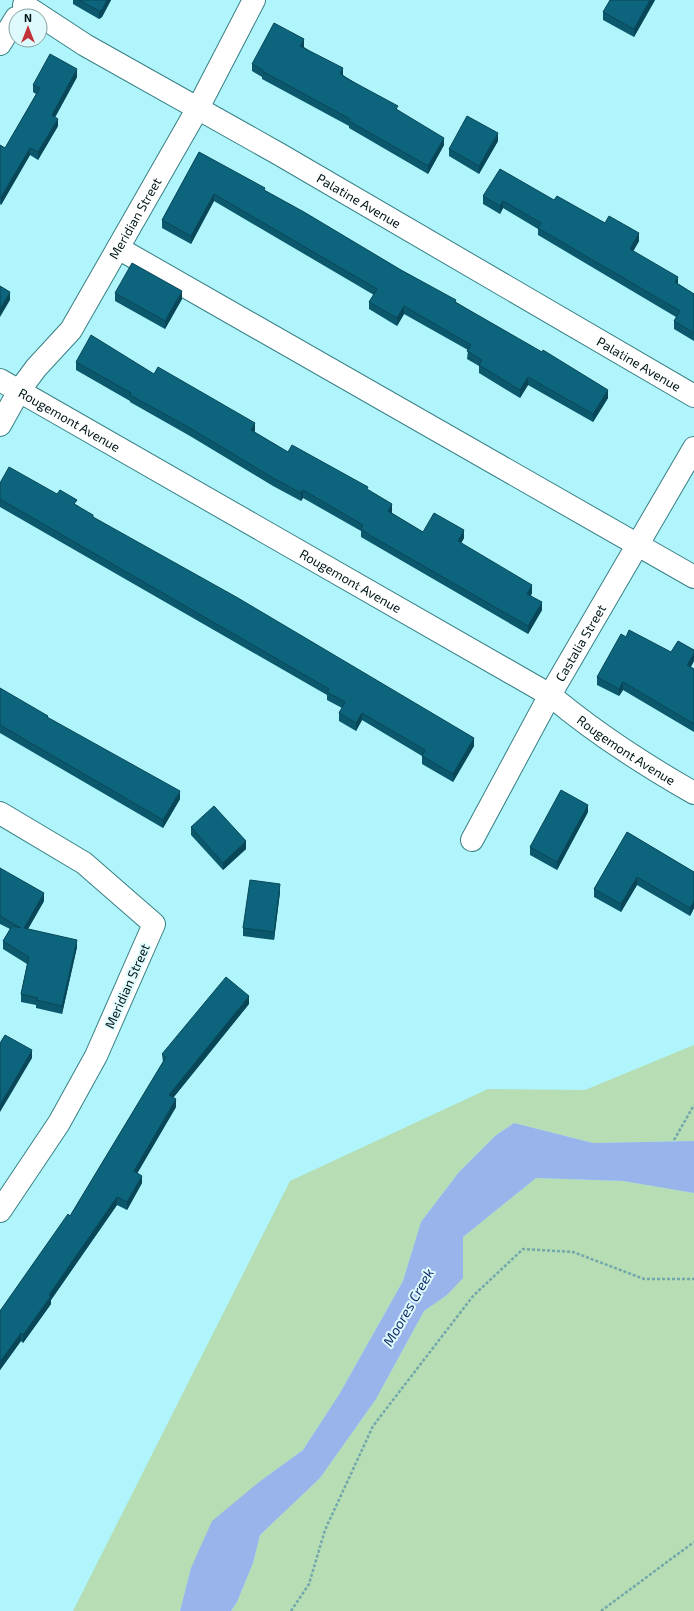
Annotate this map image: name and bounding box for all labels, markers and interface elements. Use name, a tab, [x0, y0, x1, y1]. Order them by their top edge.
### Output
north arrow	[8, 8, 48, 48]
text: N	[24, 11, 32, 24]
street label: Palatine Avenue	[314, 170, 404, 231]
street label: Meridian Street	[105, 175, 165, 262]
street label: Palatine Avenue	[594, 333, 684, 395]
street label: Rougemont Avenue	[16, 384, 123, 455]
street label: Rougemont Avenue	[297, 545, 404, 616]
street label: Castalia Street	[552, 601, 609, 684]
street label: Rougemont Avenue	[574, 712, 678, 788]
street label: Meridian Street	[101, 941, 153, 1031]
water label: Moores Creek	[379, 1265, 437, 1349]

